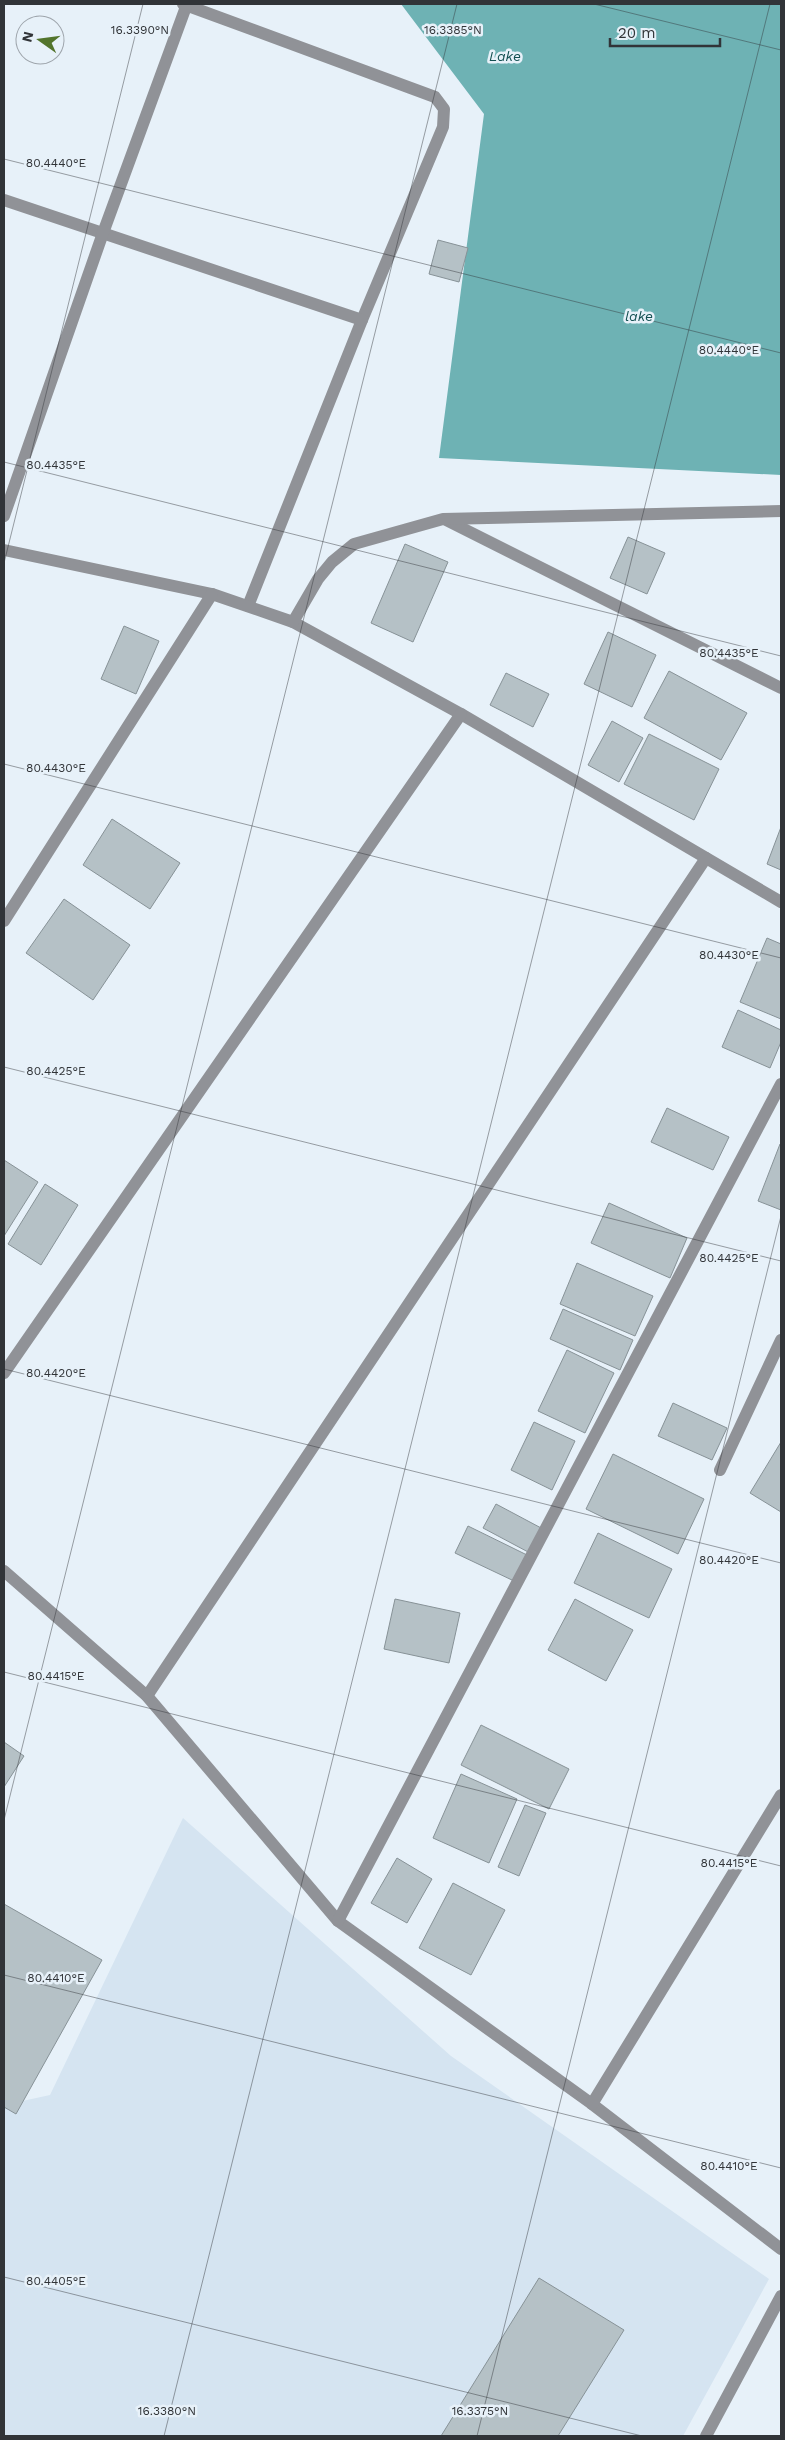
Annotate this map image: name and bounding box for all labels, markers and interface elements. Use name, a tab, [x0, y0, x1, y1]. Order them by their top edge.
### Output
north arrow	[15, 15, 65, 65]
scale bar	[610, 15, 720, 47]
text: 16.3390°N	[111, 23, 169, 37]
text: 16.3385°N	[424, 23, 482, 37]
text: 20 m	[618, 24, 656, 42]
text: N	[18, 30, 36, 44]
water label: Lake	[489, 48, 521, 64]
text: 80.4440°E	[26, 156, 86, 170]
water label: lake	[625, 308, 653, 324]
text: 80.4440°E	[699, 343, 759, 357]
text: 80.4435°E	[26, 458, 86, 472]
text: 80.4435°E	[699, 646, 759, 660]
text: 80.4430°E	[26, 761, 86, 775]
text: 80.4430°E	[699, 948, 759, 962]
text: 80.4425°E	[26, 1064, 86, 1078]
text: 80.4425°E	[699, 1251, 759, 1265]
text: 80.4420°E	[26, 1366, 86, 1380]
text: 80.4420°E	[699, 1553, 759, 1567]
text: 80.4415°E	[28, 1669, 85, 1683]
text: 80.4415°E	[701, 1856, 758, 1870]
text: 80.4410°E	[27, 1971, 85, 1985]
text: 80.4410°E	[700, 2159, 758, 2173]
text: 80.4405°E	[26, 2274, 86, 2288]
text: 16.3380°N	[138, 2404, 196, 2418]
text: 16.3375°N	[452, 2404, 508, 2418]

